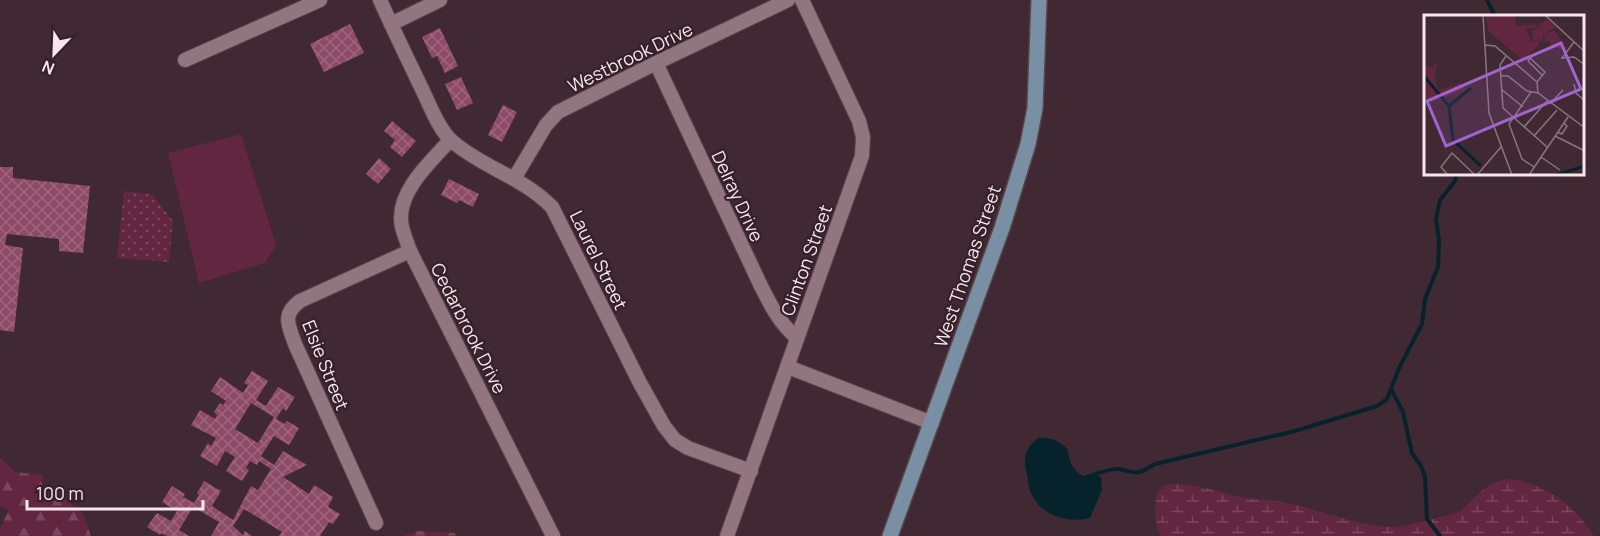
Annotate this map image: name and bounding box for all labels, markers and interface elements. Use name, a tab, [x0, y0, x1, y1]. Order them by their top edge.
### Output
inset map	[1424, 15, 1585, 176]
street label: Westbrook Drive	[564, 16, 696, 98]
north arrow	[24, 24, 84, 84]
text: N	[39, 55, 58, 80]
street label: Delray Drive	[707, 147, 769, 245]
street label: West Thomas Street	[928, 182, 1006, 350]
street label: Clinton Street	[775, 201, 837, 319]
street label: Laurel Street	[565, 206, 633, 314]
street label: Cedarbrook Drive	[426, 259, 512, 397]
street label: Elsie Street	[297, 316, 355, 414]
scale bar	[27, 473, 202, 511]
text: 100 m	[36, 481, 84, 505]

